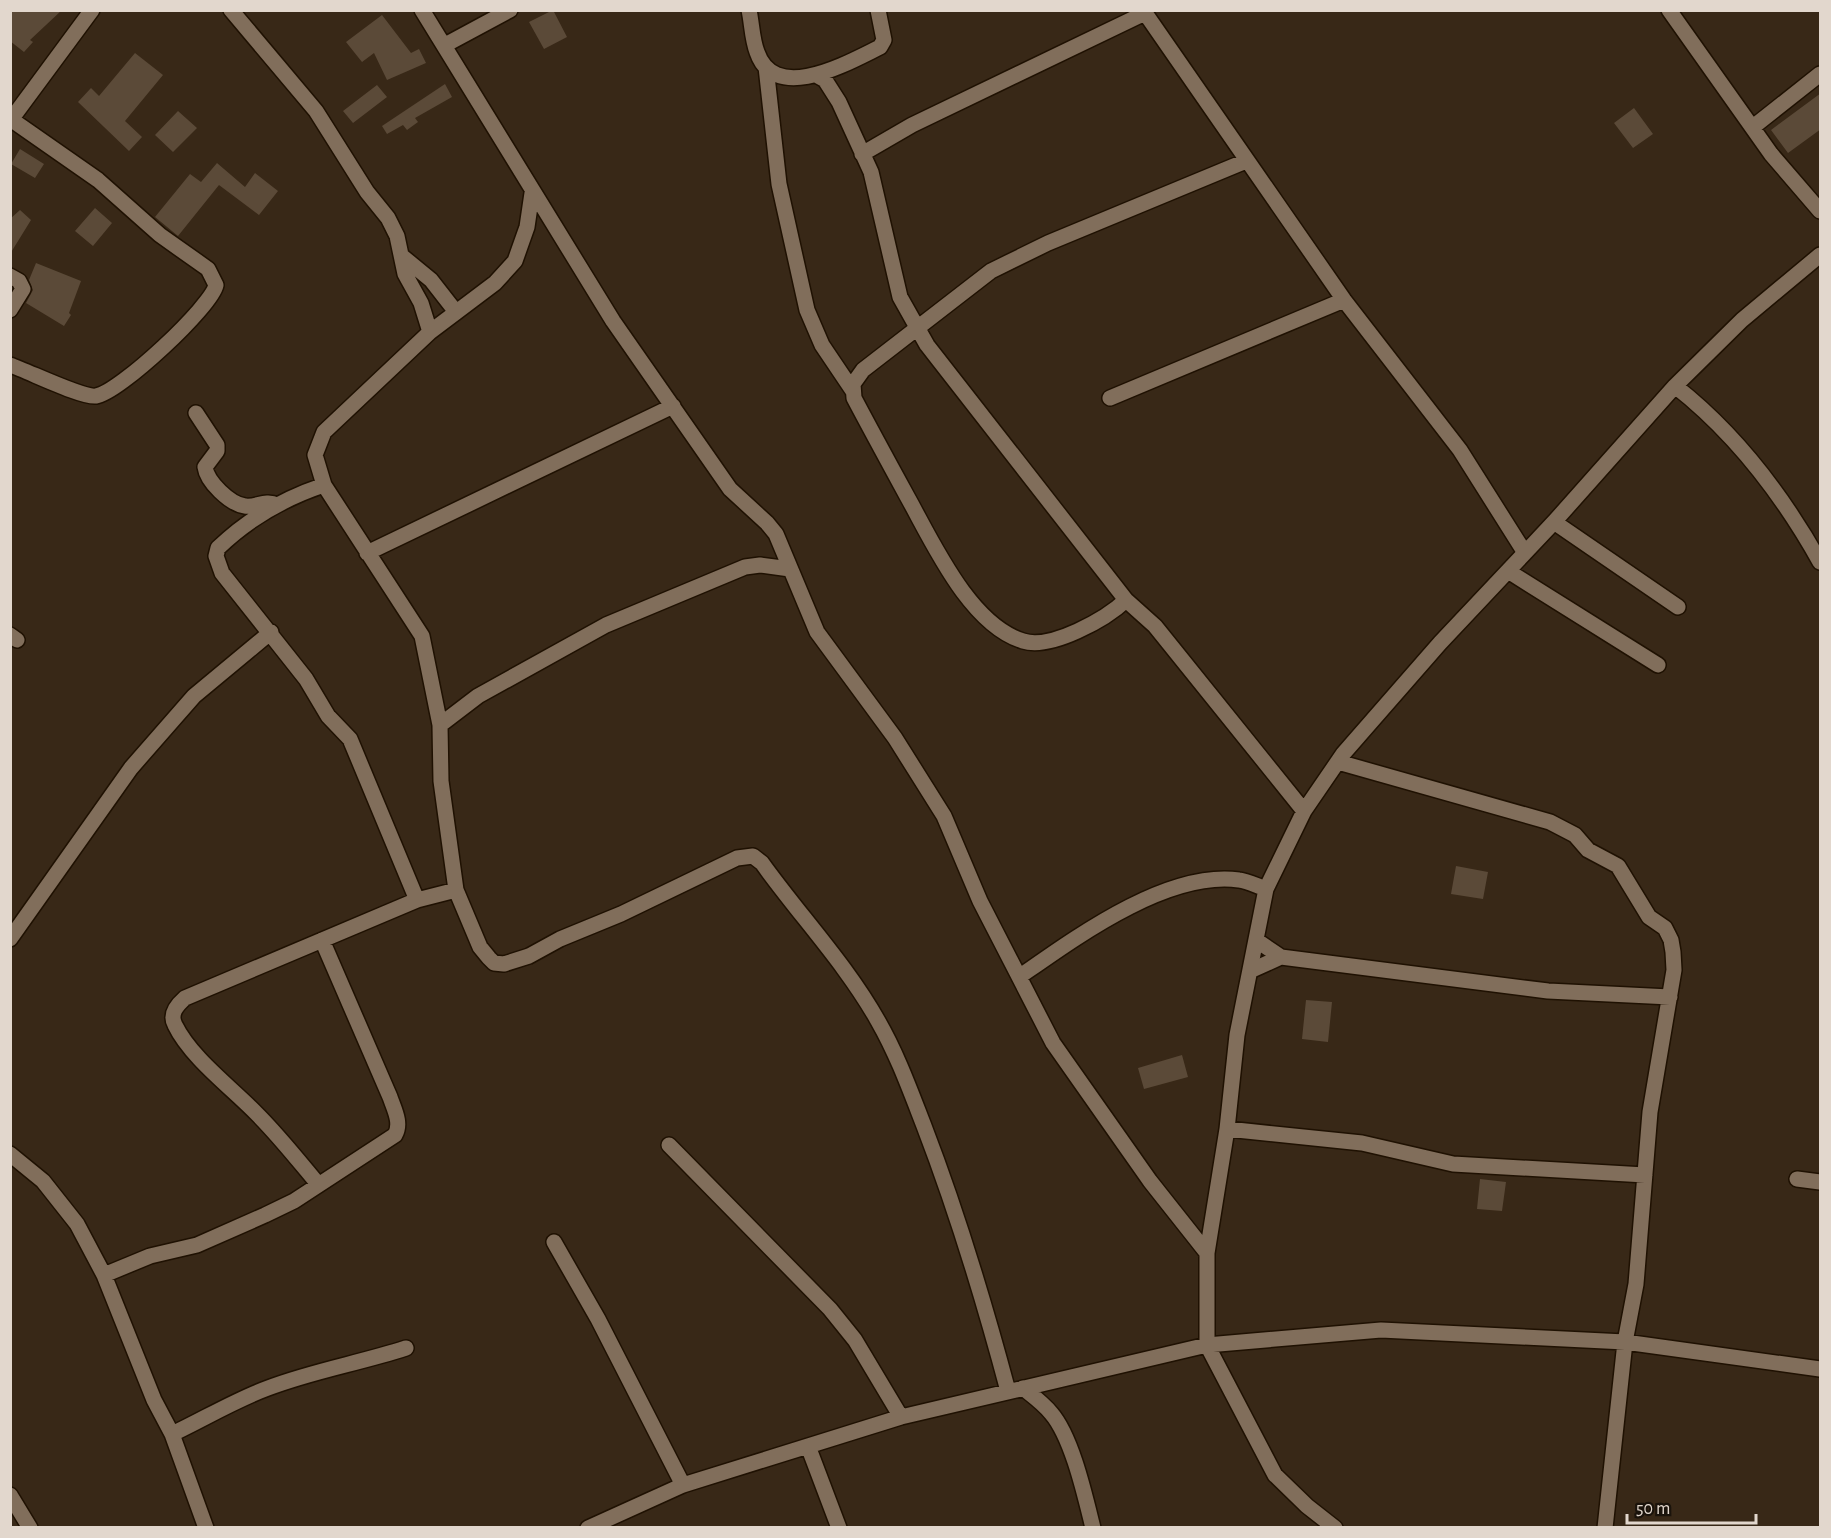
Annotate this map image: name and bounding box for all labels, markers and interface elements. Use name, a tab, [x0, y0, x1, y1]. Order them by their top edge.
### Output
scale bar	[1627, 1487, 1756, 1525]
text: 50 m	[1636, 1500, 1670, 1518]

